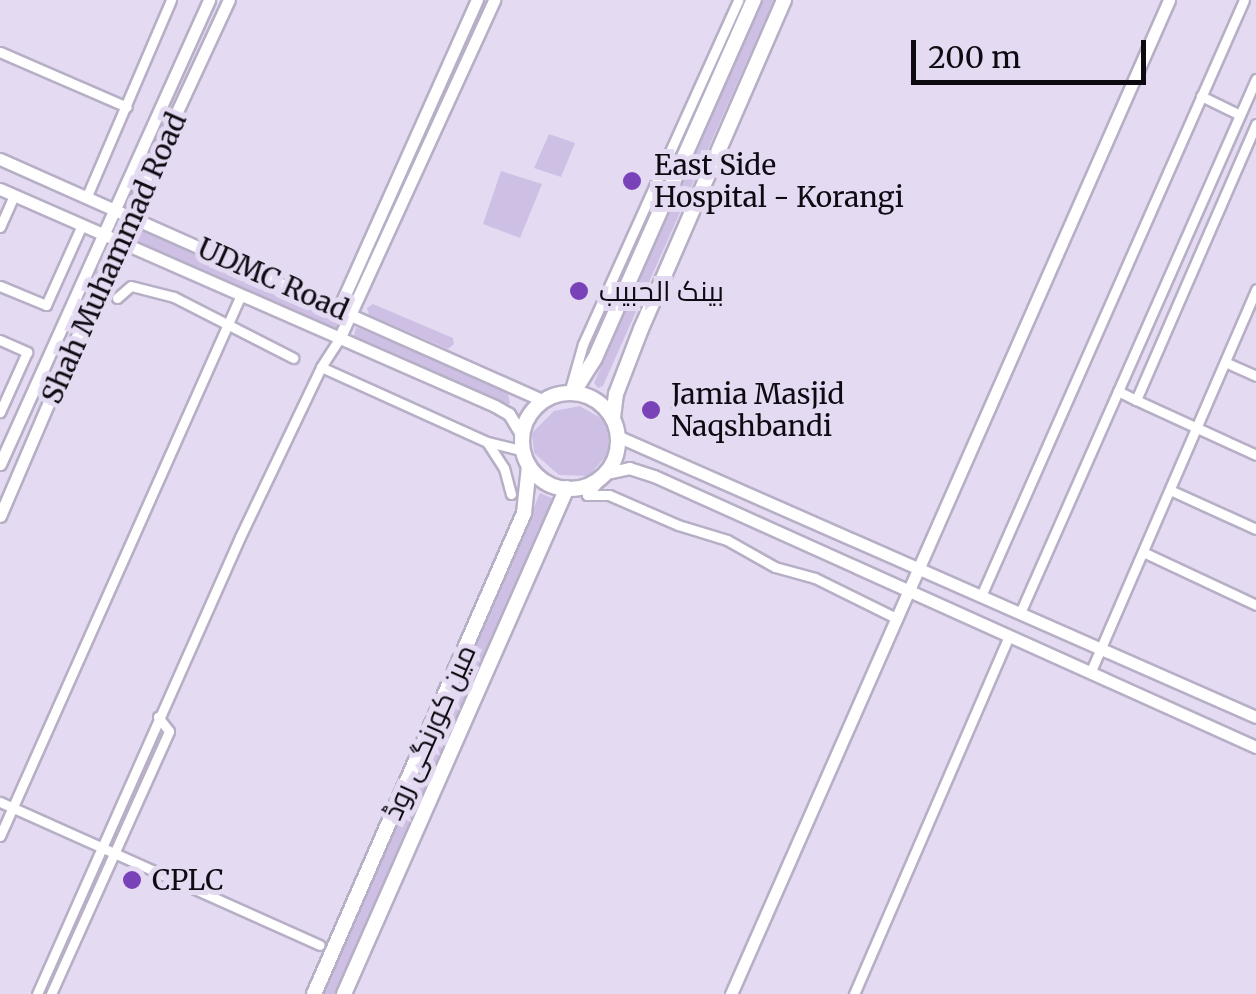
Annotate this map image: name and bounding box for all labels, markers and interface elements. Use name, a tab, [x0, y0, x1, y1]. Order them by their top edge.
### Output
scale bar	[916, 20, 1151, 82]
text: 200 m	[928, 38, 1021, 76]
street label: Shah Muhammad Road	[35, 107, 193, 409]
place label: East Side Hospital - Korangi	[654, 148, 904, 214]
marker: East Side Hospital - Korangi	[619, 168, 645, 194]
street label: UDMC Road	[192, 231, 354, 327]
place label: بينک الحبيب	[599, 274, 724, 308]
marker: بينک الحبيب	[568, 280, 590, 302]
place label: Jamia Masjid Naqshbandi	[671, 377, 844, 443]
marker: Jamia Masjid Naqshbandi	[640, 399, 662, 421]
street label: مین کورنگی روڈ	[375, 639, 483, 825]
place label: CPLC	[152, 863, 224, 897]
marker: CPLC	[121, 869, 143, 891]

